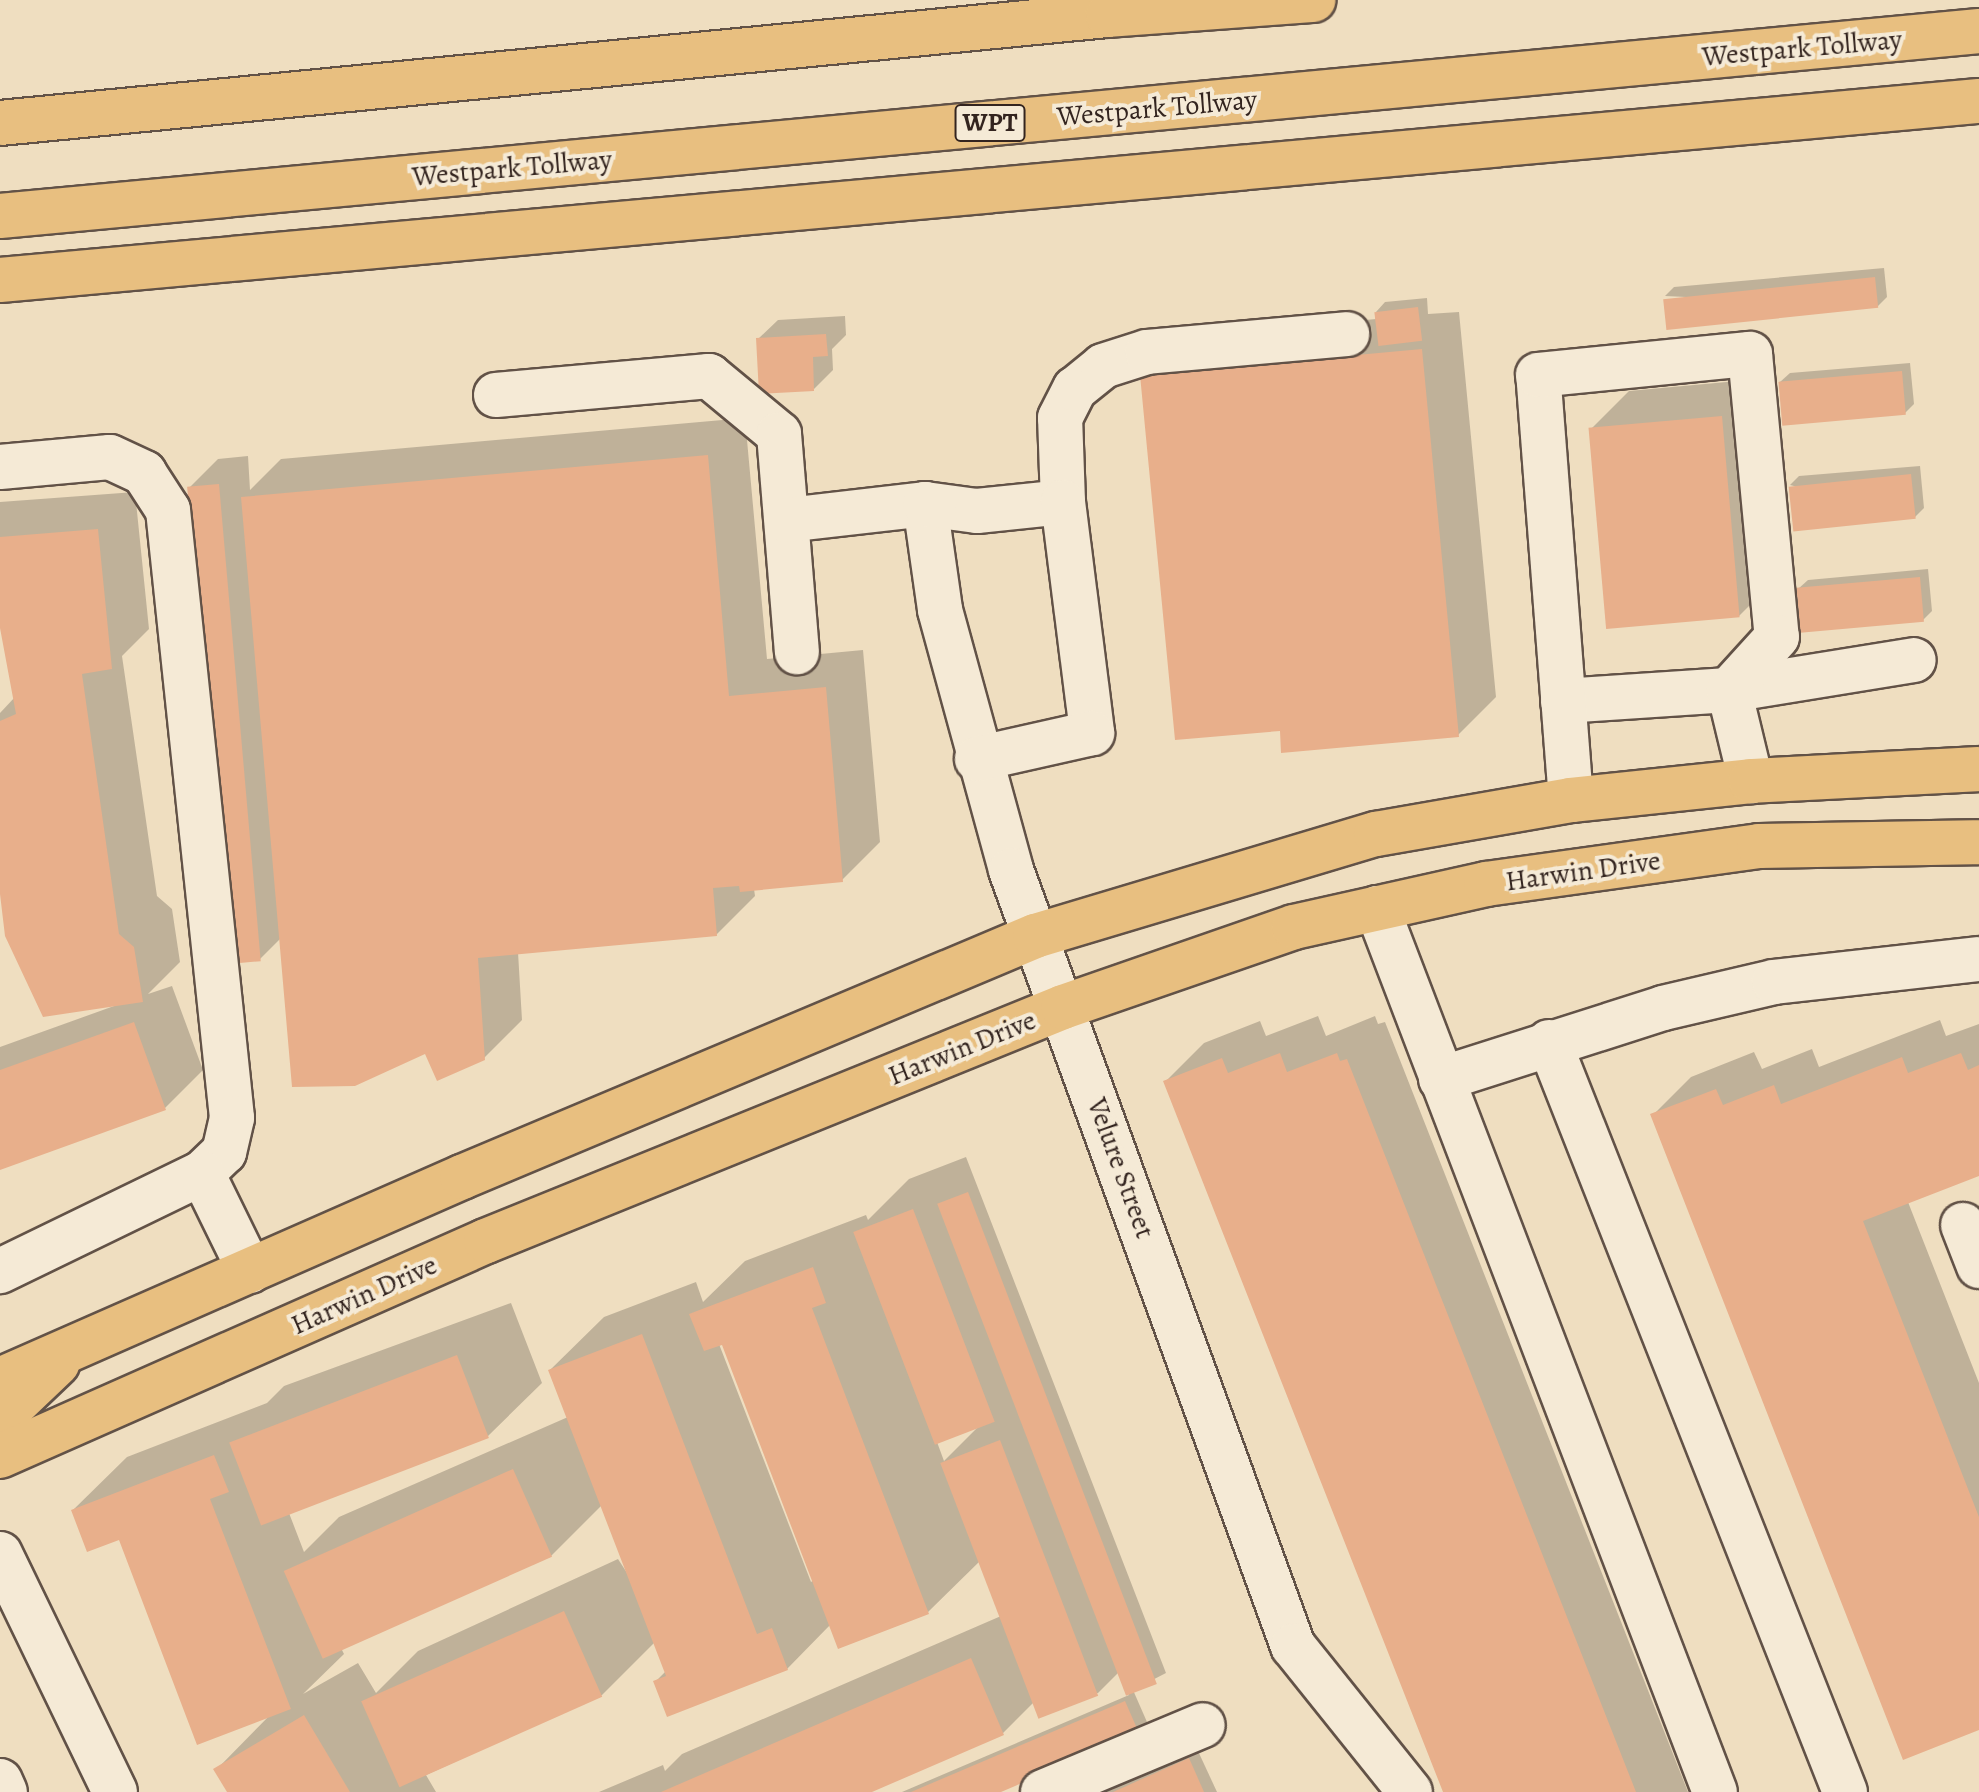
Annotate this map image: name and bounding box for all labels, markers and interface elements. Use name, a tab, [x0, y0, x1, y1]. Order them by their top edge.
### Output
street label: Westpark Tollway	[1701, 23, 1903, 73]
street label: Westpark Tollway	[1056, 83, 1258, 133]
road number: WPT	[954, 101, 1026, 145]
street label: Westpark Tollway	[411, 143, 613, 193]
street label: Harwin Drive	[1503, 843, 1663, 899]
street label: Harwin Drive	[883, 1003, 1041, 1093]
street label: Velure Street	[1080, 1093, 1162, 1243]
street label: Harwin Drive	[286, 1248, 442, 1342]

